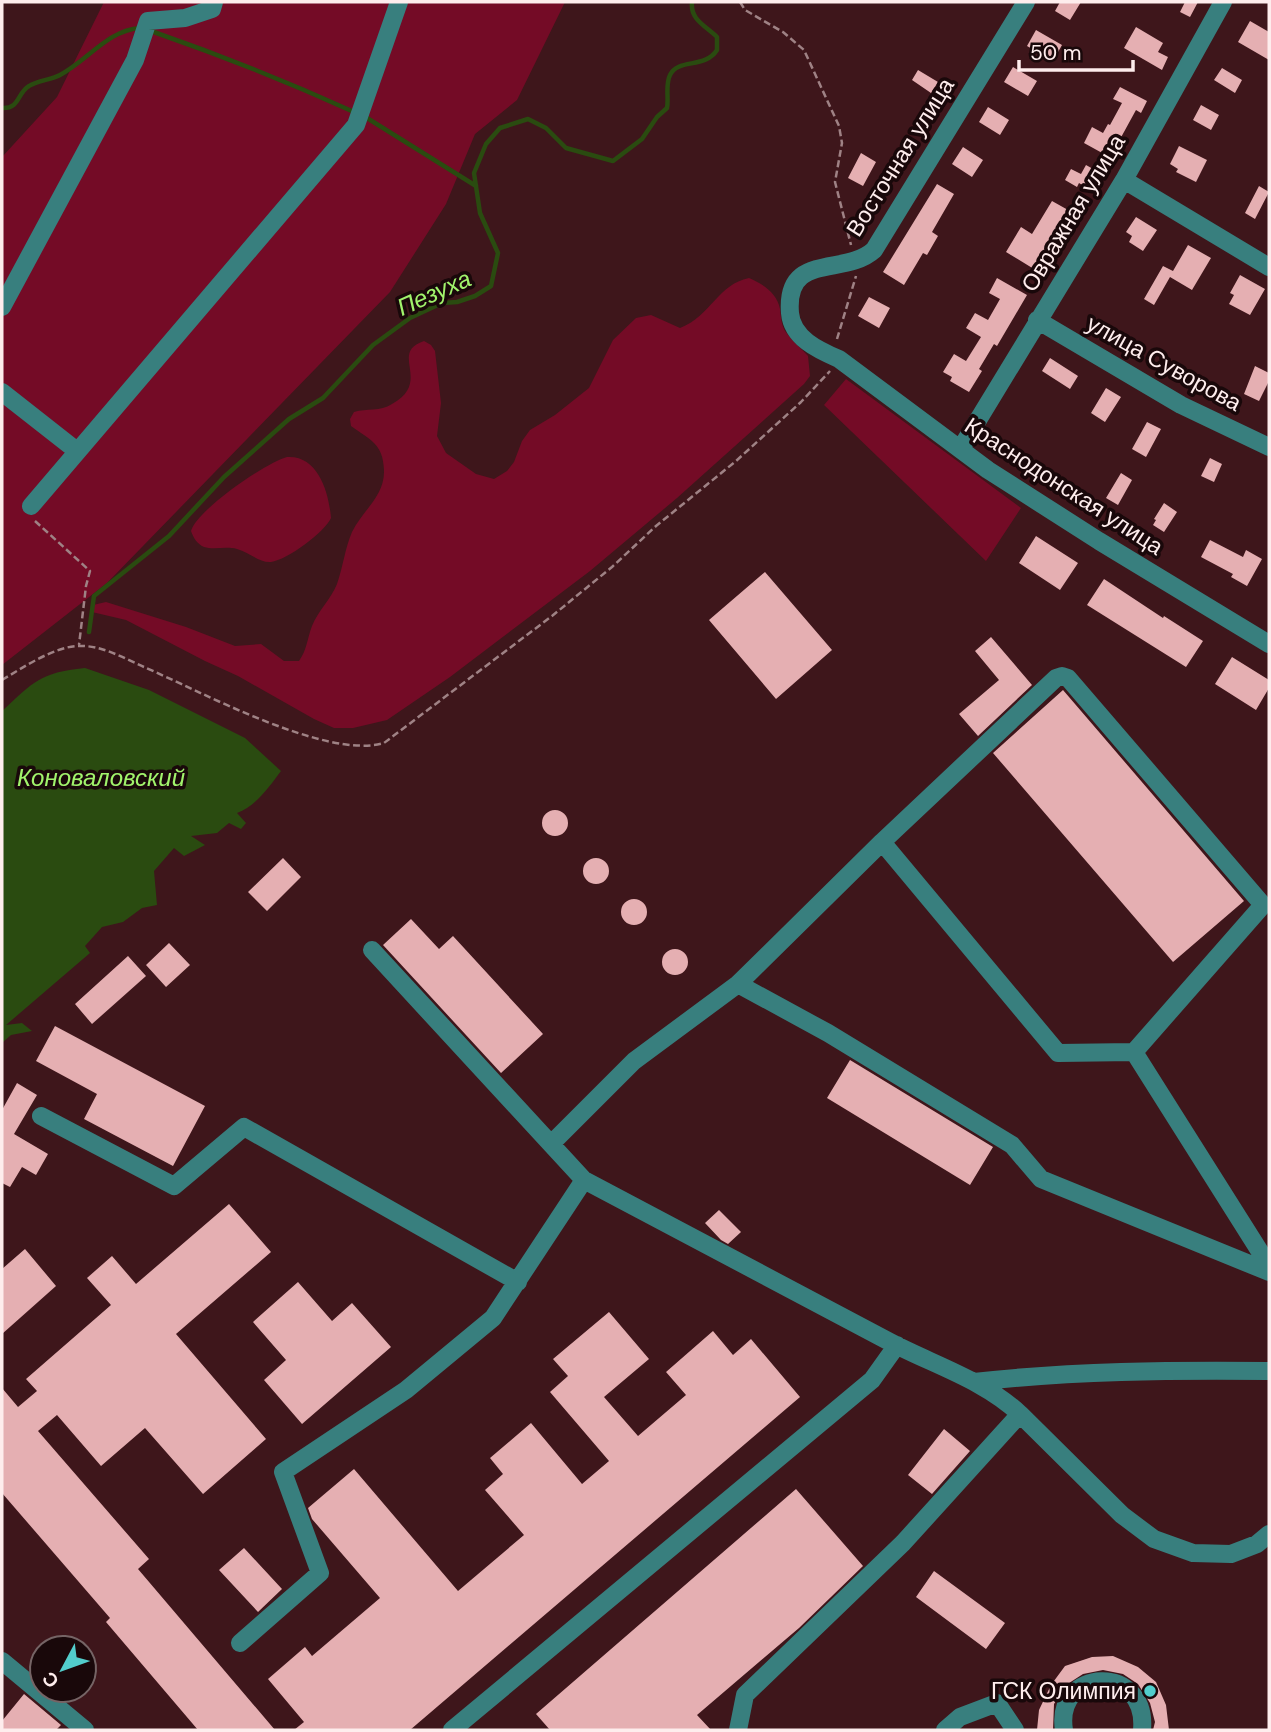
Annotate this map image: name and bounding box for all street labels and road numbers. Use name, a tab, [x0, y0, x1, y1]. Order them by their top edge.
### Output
street label: Восточная улица	[839, 72, 961, 242]
street label: Овражная улица	[1014, 129, 1132, 297]
street label: улица Суворова	[1081, 308, 1247, 418]
street label: Краснодонская улица	[959, 411, 1169, 562]

